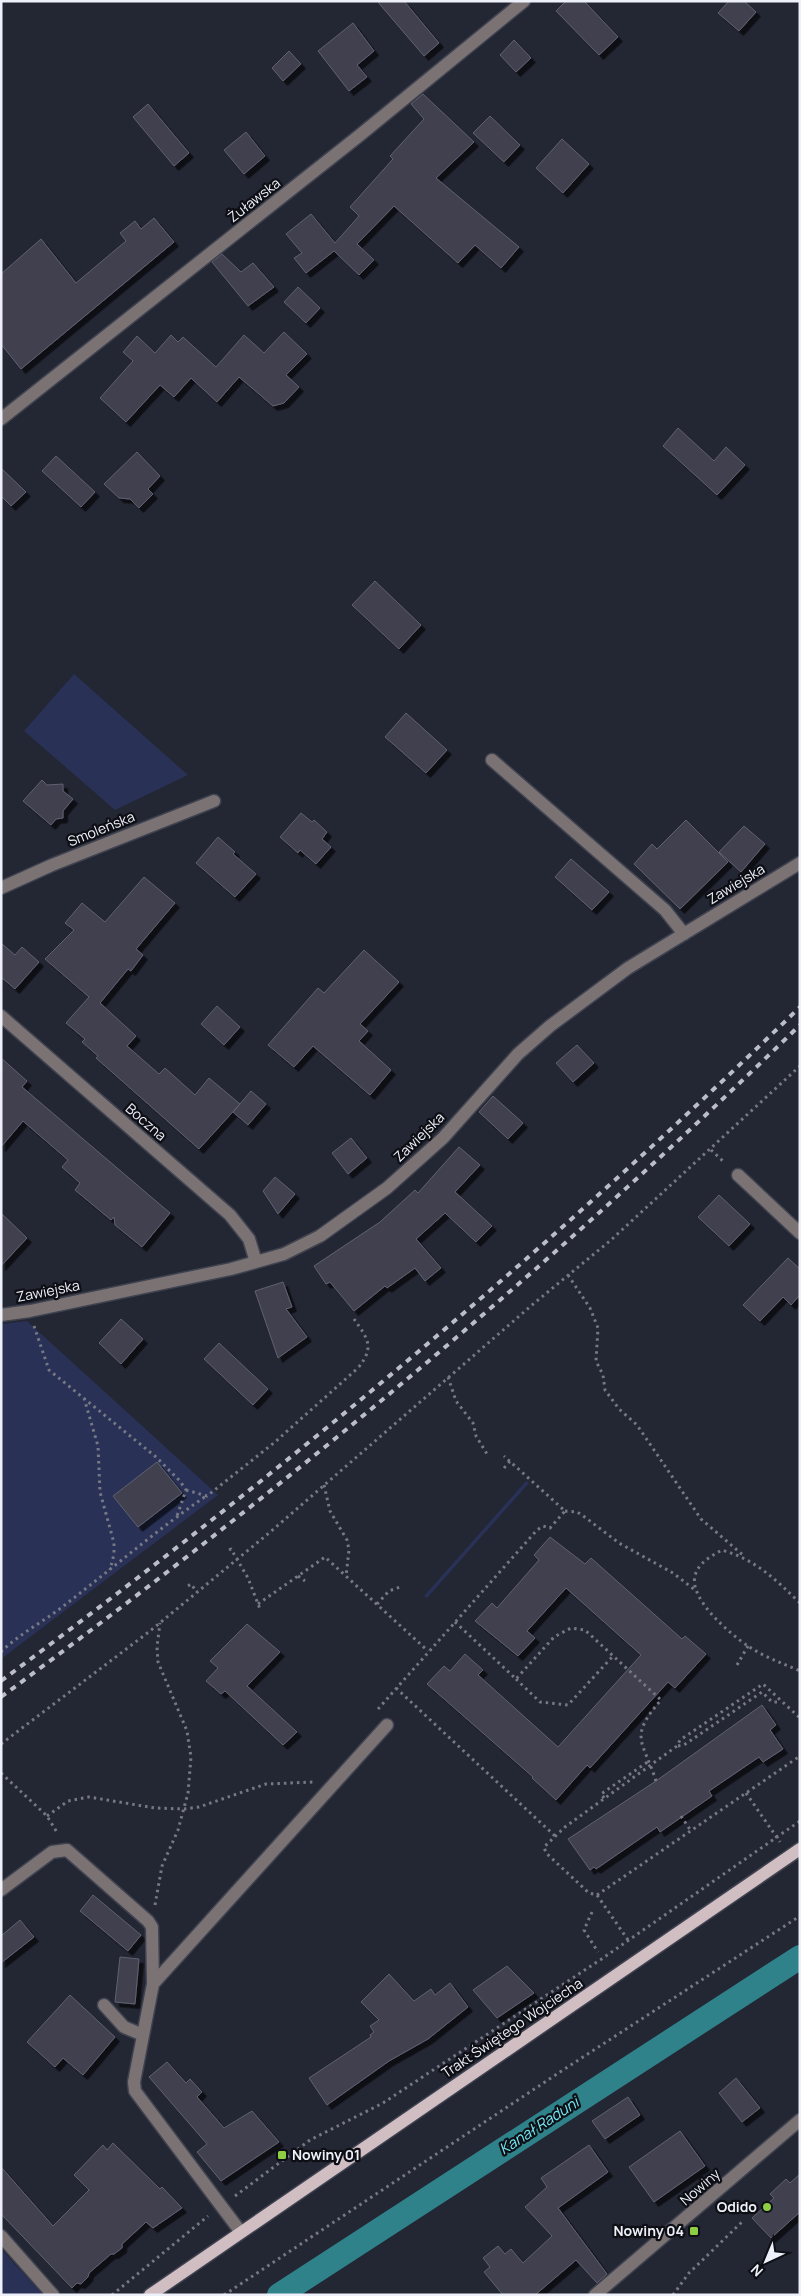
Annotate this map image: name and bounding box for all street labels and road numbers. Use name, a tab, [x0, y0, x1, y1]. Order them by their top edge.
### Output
street label: Żuławska	[223, 173, 284, 226]
street label: Smoleńska	[65, 807, 137, 851]
street label: Zawiejska	[703, 859, 768, 908]
street label: Boczna	[122, 1099, 171, 1145]
street label: Zawiejska	[389, 1108, 448, 1166]
street label: Zawiejska	[15, 1275, 81, 1306]
street label: Trakt Świętego Wojciecha	[438, 1973, 586, 2082]
street label: Nowiny	[676, 2164, 724, 2209]

